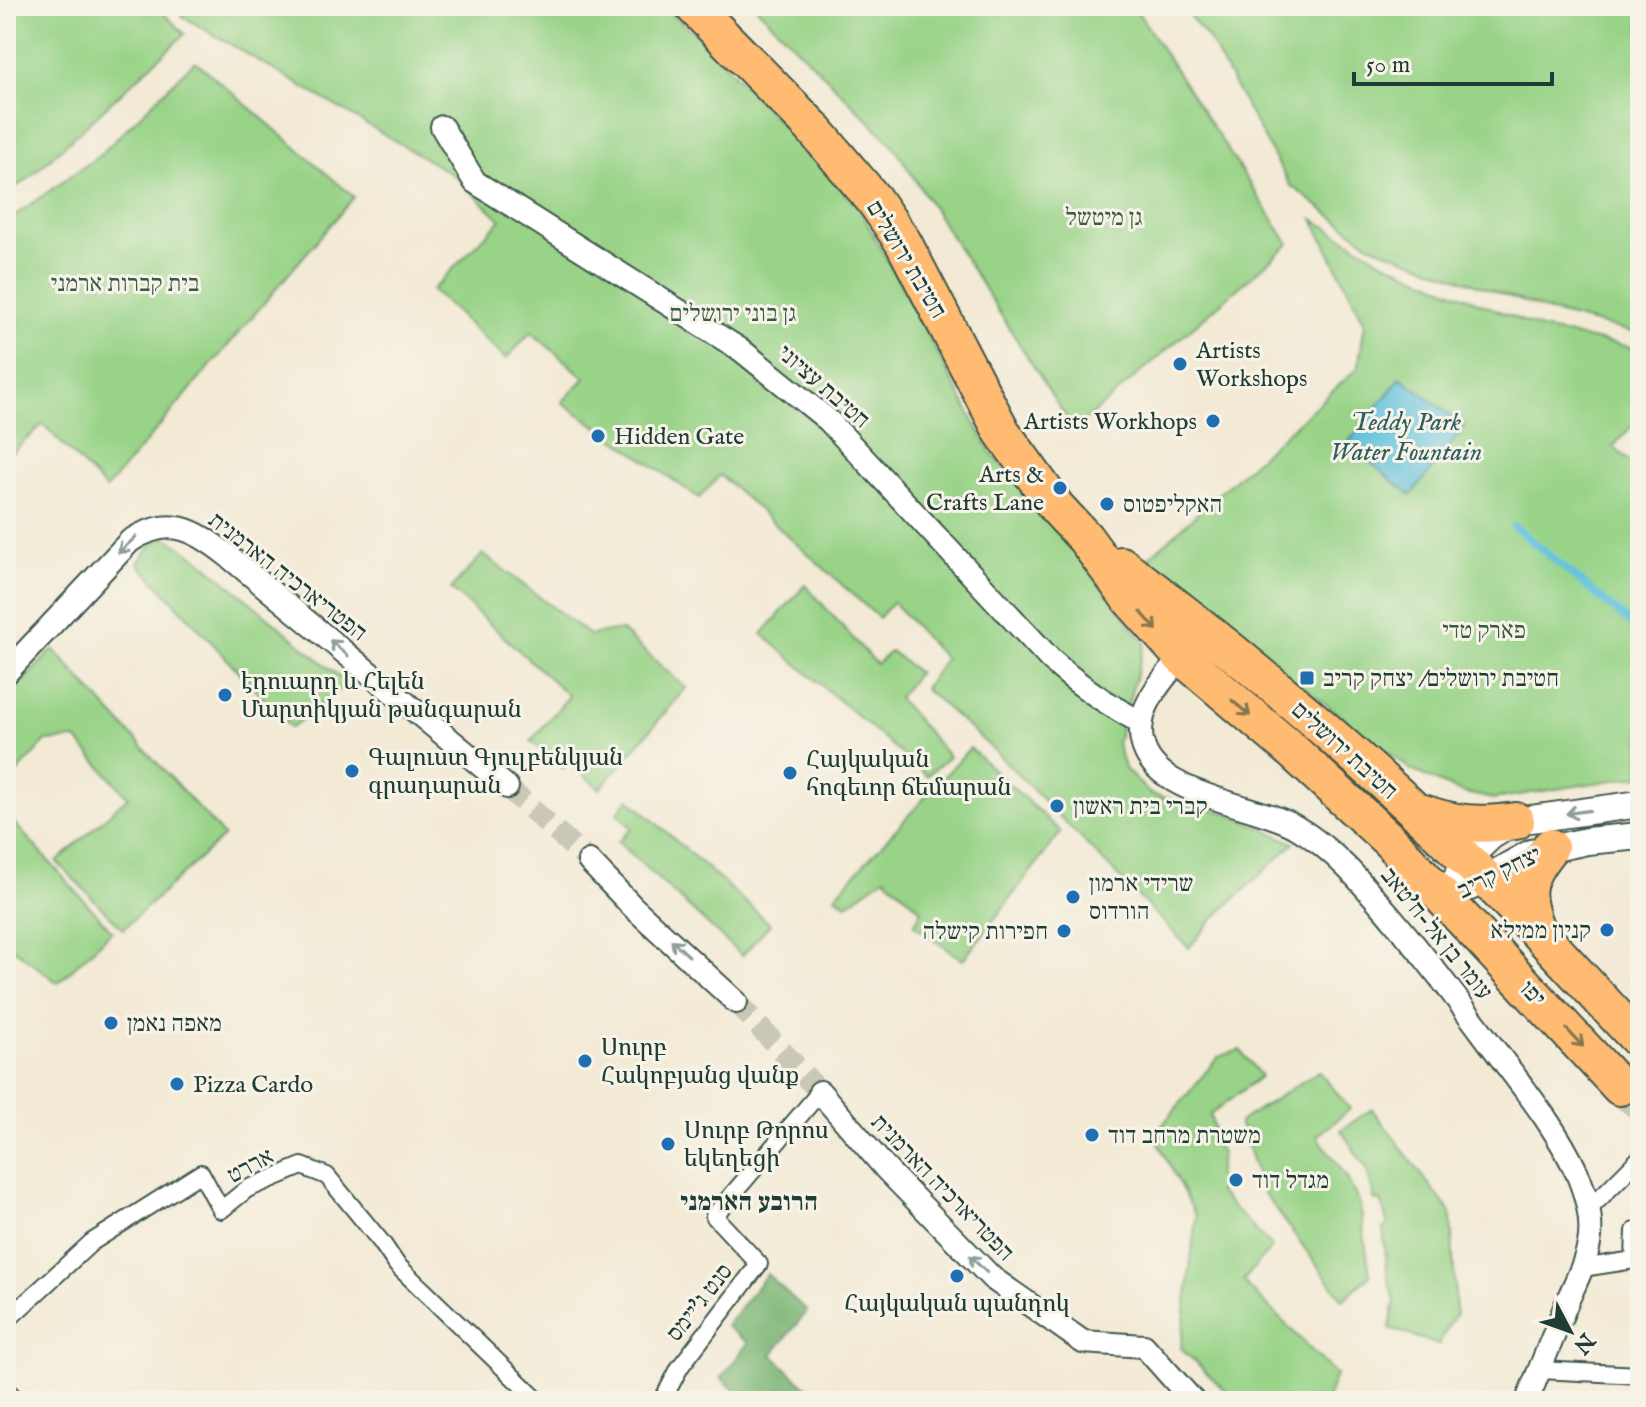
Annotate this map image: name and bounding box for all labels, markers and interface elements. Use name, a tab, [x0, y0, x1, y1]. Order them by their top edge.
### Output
scale bar	[1354, 36, 1552, 86]
text: 50 m	[1366, 50, 1410, 81]
street label: חטיבת ירושלים	[858, 195, 953, 325]
park label: גן מיטשל	[1065, 203, 1143, 234]
park label: בית קברות ארמני	[51, 269, 199, 300]
park label: גן בוני ירושלים	[670, 299, 796, 330]
place label: Artists Workshops	[1195, 336, 1308, 395]
street label: חטיבת עציוני	[770, 338, 876, 436]
marker: Artists Workshops	[1171, 355, 1189, 373]
water label: Teddy Park Water Fountain	[1330, 406, 1482, 469]
place label: Artists Workhops	[1023, 407, 1197, 438]
marker: Artists Workhops	[1204, 412, 1222, 430]
place label: Hidden Gate	[614, 422, 744, 453]
marker: Hidden Gate	[589, 427, 607, 445]
place label: Arts & Crafts Lane	[926, 460, 1044, 519]
marker: Arts & Crafts Lane	[1051, 479, 1069, 497]
place label: האקליפטוס	[1123, 490, 1222, 521]
marker: האקליפטוס	[1098, 495, 1116, 513]
street label: הפטריארכיה הארמנית	[201, 505, 373, 649]
one-way arrow	[118, 536, 138, 554]
one-way arrow	[1140, 610, 1158, 630]
park label: פארק טדי	[1442, 616, 1526, 647]
one-way arrow	[330, 640, 350, 658]
place label: חטיבת ירושלים/ יצחק קריב	[1323, 664, 1559, 695]
place label: էդուարդ և Հելեն Մարտիկյան թանգարան	[241, 667, 522, 726]
marker: חטיבת ירושלים/ יצחק קריב	[1298, 669, 1316, 687]
marker: էդուարդ և Հելեն Մարտիկյան թանգարան	[216, 686, 234, 704]
street label: חטיבת ירושלים	[1284, 695, 1404, 807]
one-way arrow	[1231, 699, 1251, 717]
place label: Գալուստ Գյուլբենկյան գրադարան	[368, 743, 623, 802]
place label: Հայկական հոգեւոր ճեմարան	[806, 745, 1011, 804]
marker: Գալուստ Գյուլբենկյան գրադարան	[343, 762, 361, 780]
marker: Հայկական հոգեւոր ճեմարան	[781, 764, 799, 782]
place label: קברי בית ראשון	[1073, 792, 1208, 823]
marker: קברי בית ראשון	[1048, 797, 1066, 815]
one-way arrow	[1566, 805, 1591, 820]
street label: יצחק קריב	[1452, 840, 1547, 907]
street label: עומר בן אל-ח'טאב	[1373, 861, 1499, 1007]
place label: שרידי ארמון הורדוס	[1089, 869, 1194, 928]
marker: שרידי ארמון הורדוס	[1064, 888, 1082, 906]
place label: קניון ממילא	[1491, 916, 1591, 947]
place label: חפירות קישלה	[922, 917, 1048, 948]
marker: קניון ממילא	[1598, 921, 1616, 939]
marker: חפירות קישלה	[1055, 922, 1073, 940]
one-way arrow	[670, 940, 690, 958]
street label: יפו	[1512, 974, 1552, 1014]
place label: מאפה נאמן	[127, 1009, 222, 1040]
marker: מאפה נאמן	[102, 1014, 120, 1032]
one-way arrow	[1565, 1028, 1583, 1048]
place label: Սուրբ Հակոբյանց վանք	[601, 1033, 799, 1092]
marker: Սուրբ Հակոբյանց վանք	[576, 1052, 594, 1070]
place label: Pizza Cardo	[193, 1070, 313, 1101]
marker: Pizza Cardo	[168, 1075, 186, 1093]
street label: הפטריארכיה הארמנית	[864, 1108, 1020, 1268]
place label: Սուրբ Թորոս եկեղեցի	[684, 1116, 829, 1175]
place label: משטרת מרחב דוד	[1108, 1121, 1261, 1152]
marker: משטרת מרחב דוד	[1083, 1126, 1101, 1144]
marker: Սուրբ Թորոս եկեղեցի	[659, 1135, 677, 1153]
street label: אררט	[222, 1141, 279, 1191]
place label: מגדל דוד	[1252, 1166, 1329, 1197]
marker: מגדל דוד	[1227, 1171, 1245, 1189]
district label: הרובע הארמני	[680, 1186, 818, 1219]
one-way arrow	[968, 1254, 988, 1273]
street label: סנט ג'יימס	[660, 1257, 740, 1348]
marker: Հայկական պանդոկ	[948, 1267, 966, 1285]
place label: Հայկական պանդոկ	[844, 1289, 1070, 1320]
north arrow	[1530, 1291, 1610, 1371]
text: N	[1567, 1326, 1601, 1359]

